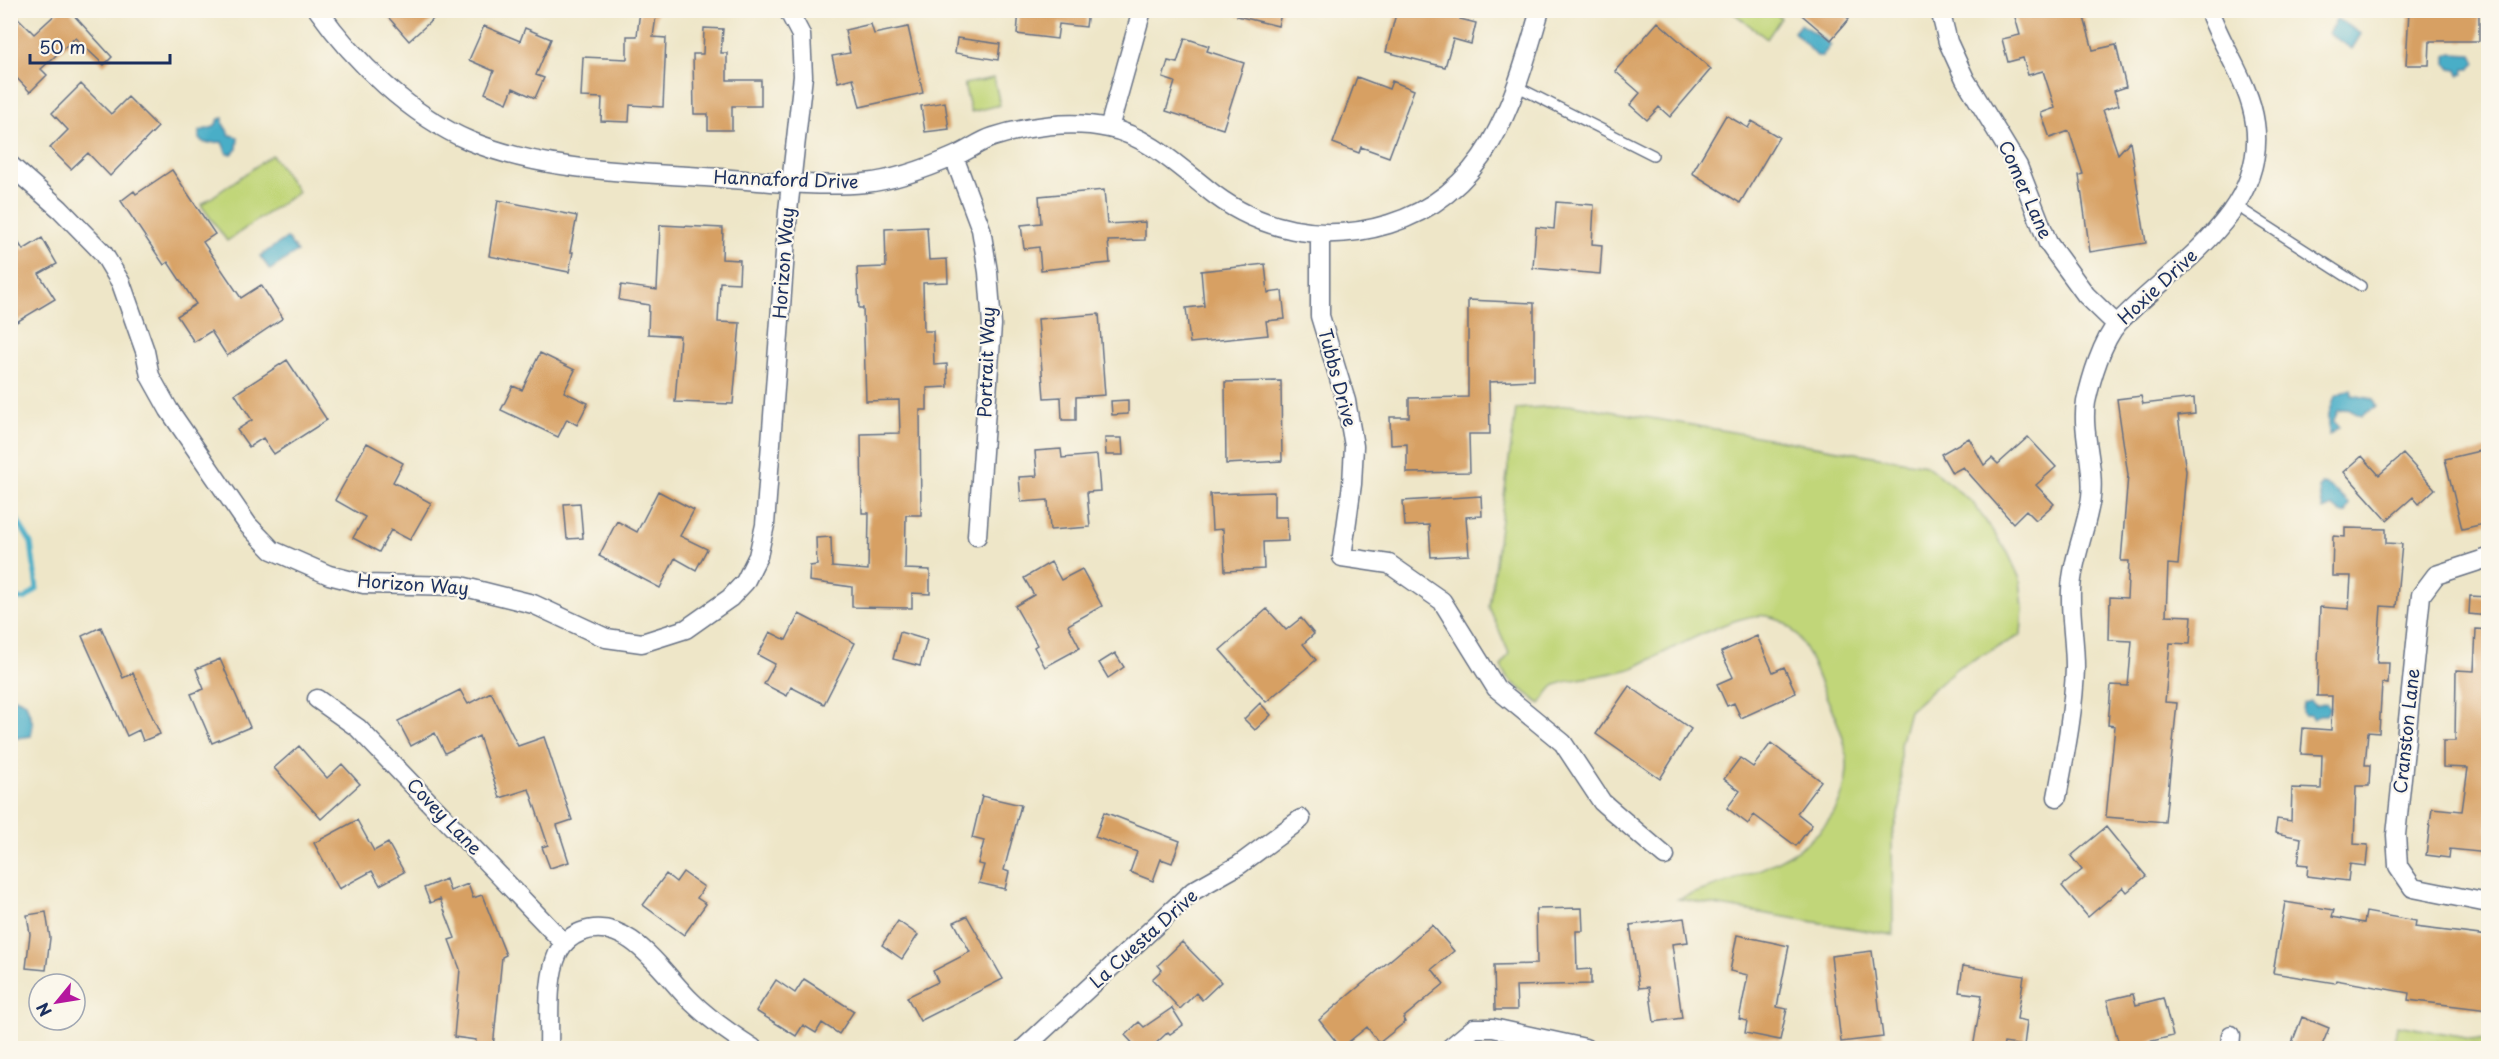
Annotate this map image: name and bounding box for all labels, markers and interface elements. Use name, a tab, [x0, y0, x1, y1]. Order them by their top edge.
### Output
scale bar	[30, 27, 170, 65]
text: 50 m	[39, 33, 86, 60]
street label: Comer Lane	[1993, 136, 2060, 243]
street label: Hannaford Drive	[713, 162, 859, 195]
street label: Horizon Way	[765, 206, 800, 320]
street label: Hoxie Drive	[2111, 242, 2203, 330]
street label: Portrait Way	[970, 306, 1001, 418]
street label: Tubbs Drive	[1312, 326, 1364, 430]
street label: Horizon Way	[356, 566, 470, 601]
street label: Cranston Lane	[2385, 667, 2426, 795]
street label: Covey Lane	[401, 771, 489, 861]
street label: La Cuesta Drive	[1083, 882, 1203, 994]
north arrow	[27, 972, 87, 1032]
text: N	[30, 999, 57, 1021]

